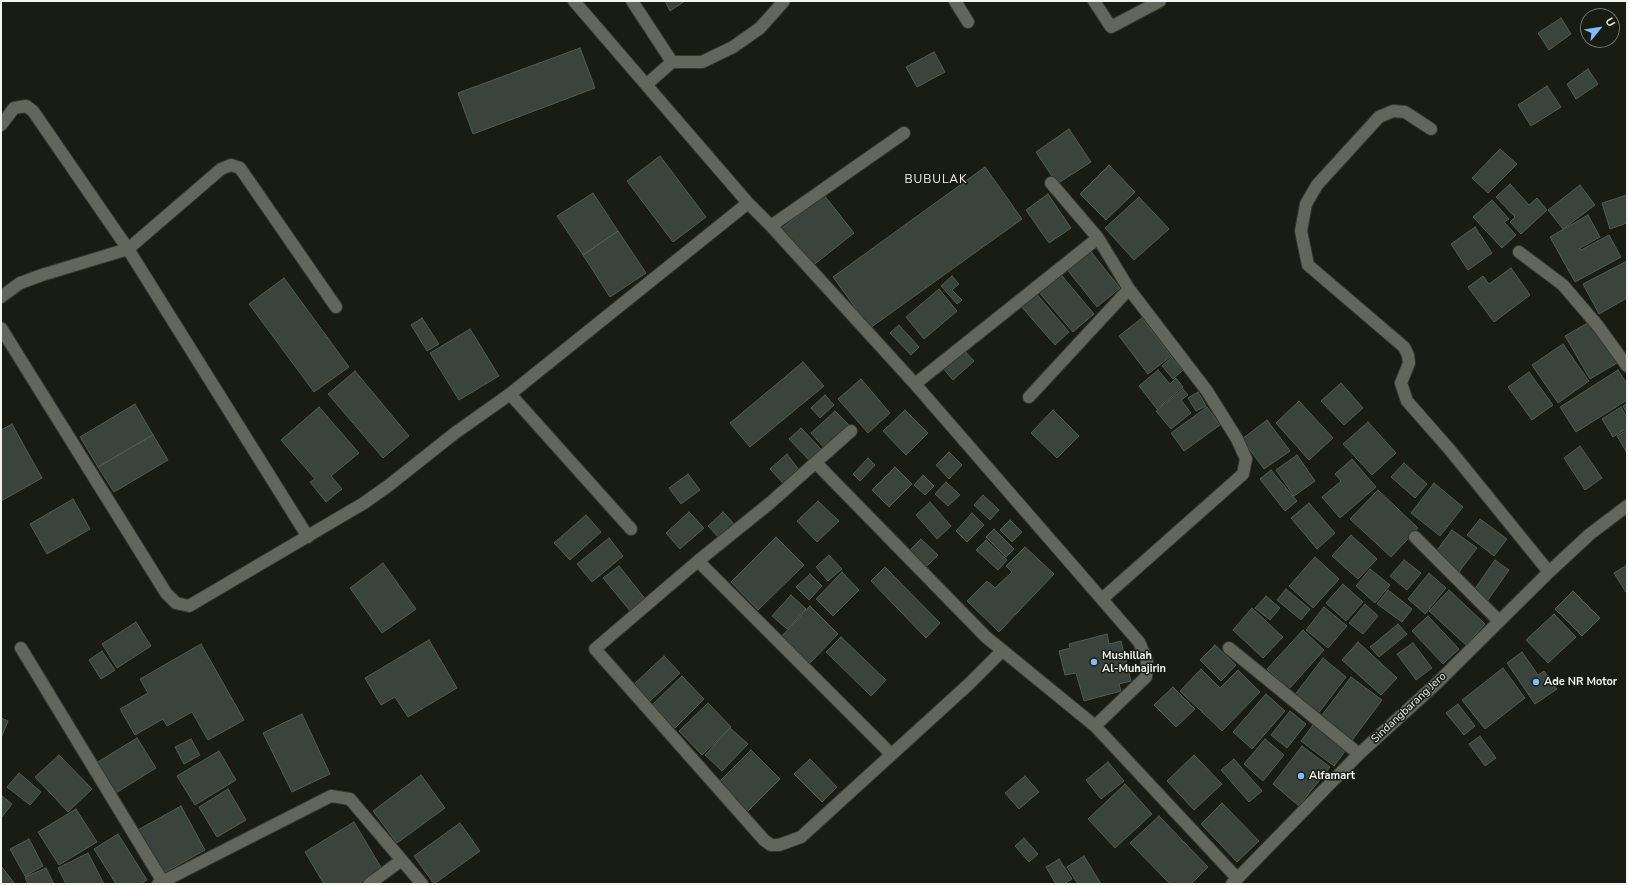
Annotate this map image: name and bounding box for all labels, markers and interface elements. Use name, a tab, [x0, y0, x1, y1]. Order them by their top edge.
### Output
north arrow	[1580, 8, 1620, 48]
text: U	[1601, 15, 1618, 30]
district label: BUBULAK	[904, 173, 968, 187]
place label: Mushillah Al-Muhajirin	[1102, 649, 1166, 675]
marker: Mushillah Al-Muhajirin	[1089, 657, 1099, 667]
street label: Sindangbarang Jero	[1369, 670, 1449, 746]
place label: Ade NR Motor	[1544, 675, 1617, 689]
marker: Ade NR Motor	[1531, 677, 1541, 687]
place label: Alfamart	[1309, 769, 1355, 783]
marker: Alfamart	[1296, 771, 1306, 781]

